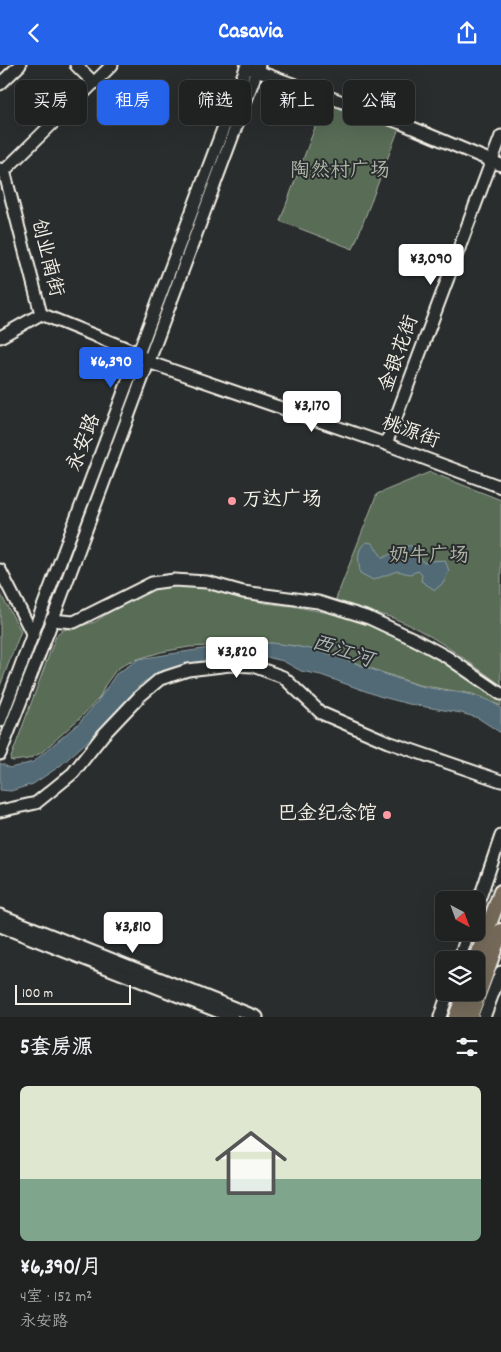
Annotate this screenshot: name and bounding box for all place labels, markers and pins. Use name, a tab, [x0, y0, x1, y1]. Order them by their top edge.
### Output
pin: ¥3,090	[390, 243, 472, 286]
pin: ¥6,390	[70, 347, 152, 389]
pin: ¥3,170	[271, 391, 353, 433]
place label: 万达广场	[242, 487, 322, 515]
marker: 万达广场	[226, 495, 238, 507]
pin: ¥3,820	[196, 637, 278, 679]
place label: 巴金纪念馆	[277, 801, 377, 829]
marker: 巴金纪念馆	[381, 809, 393, 821]
pin: ¥3,810	[92, 911, 174, 954]

